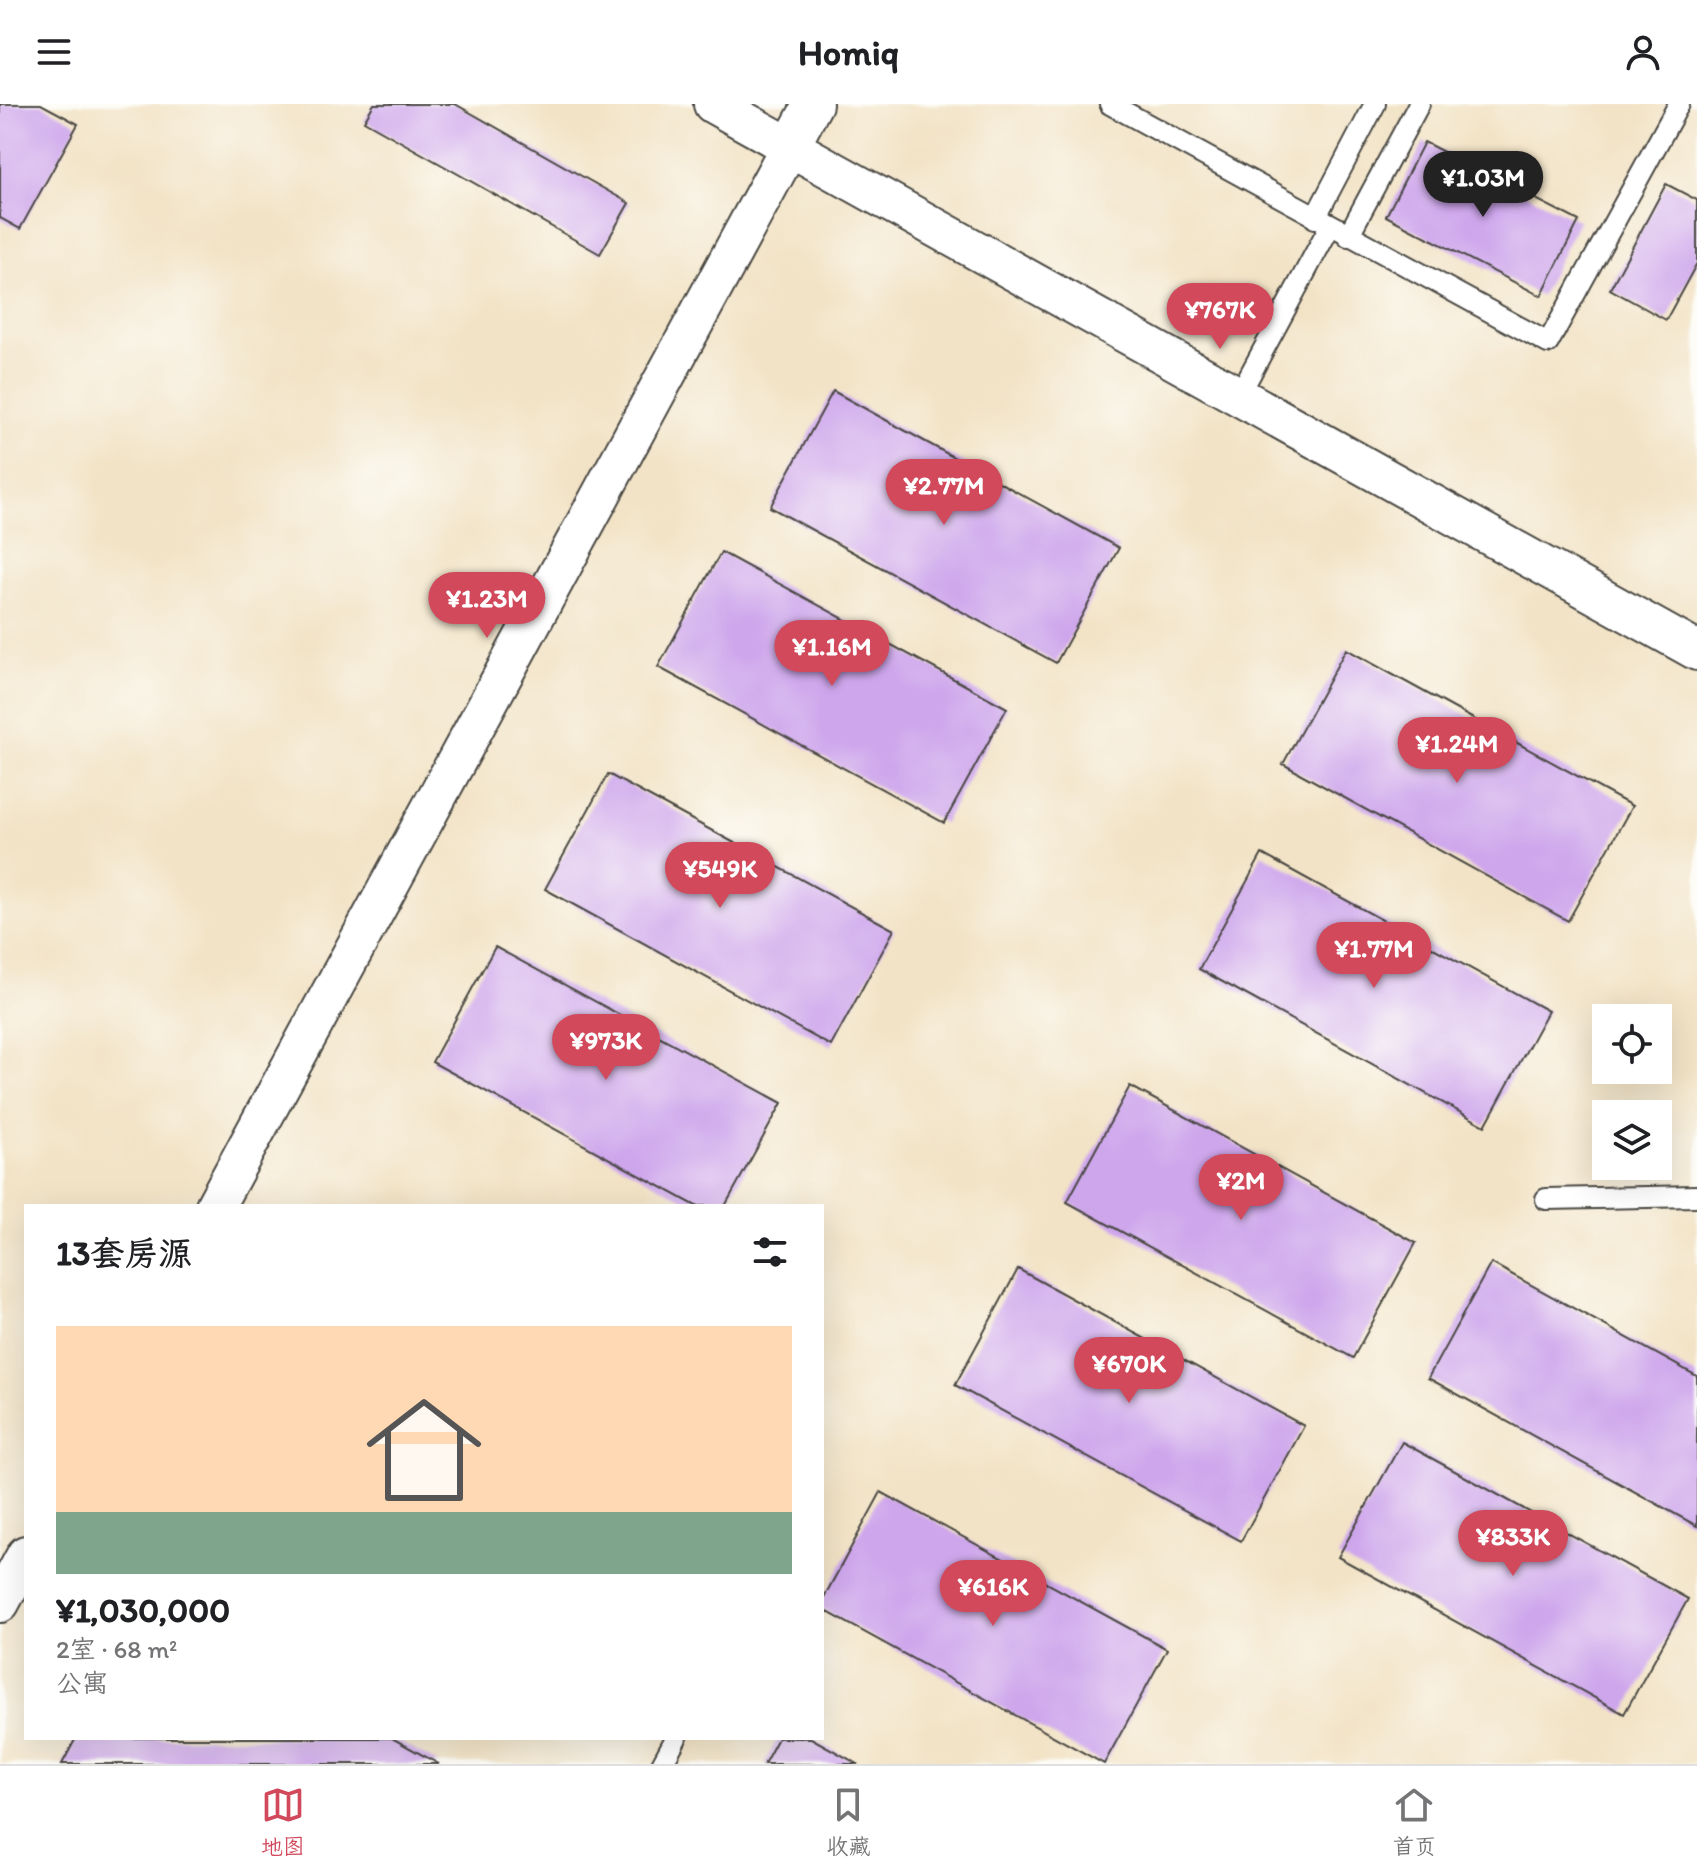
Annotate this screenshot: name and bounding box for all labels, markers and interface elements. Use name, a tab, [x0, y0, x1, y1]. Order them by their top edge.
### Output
icon: menu	[32, 30, 76, 74]
icon: person	[1621, 30, 1665, 74]
text: Homiq	[798, 31, 899, 74]
pin: ¥1.03M	[1418, 151, 1548, 219]
text: ¥1.03M	[1441, 161, 1525, 193]
pin: ¥767K	[1164, 283, 1276, 351]
text: ¥767K	[1185, 293, 1255, 325]
pin: ¥2.77M	[879, 459, 1009, 527]
text: ¥2.77M	[904, 469, 984, 501]
pin: ¥1.23M	[422, 572, 552, 640]
text: ¥1.23M	[446, 582, 528, 614]
pin: ¥1.16M	[767, 620, 897, 688]
text: ¥1.16M	[792, 630, 872, 662]
pin: ¥1.24M	[1392, 717, 1522, 785]
text: ¥1.24M	[1416, 727, 1498, 759]
pin: ¥549K	[664, 842, 776, 910]
text: ¥549K	[683, 852, 757, 884]
pin: ¥1.77M	[1309, 922, 1439, 990]
text: ¥1.77M	[1334, 932, 1414, 964]
map controls	[1592, 1004, 1672, 1180]
button: locate	[1592, 1004, 1672, 1084]
pin: ¥973K	[550, 1014, 662, 1082]
text: ¥973K	[570, 1024, 642, 1056]
button: layers	[1592, 1100, 1672, 1180]
pin: ¥2M	[1202, 1154, 1280, 1222]
text: ¥2M	[1217, 1164, 1265, 1196]
icon: filters	[748, 1230, 792, 1274]
text: 13套房源	[56, 1233, 192, 1274]
pin: ¥670K	[1073, 1337, 1185, 1405]
text: ¥670K	[1092, 1347, 1166, 1379]
icon: home	[352, 1378, 496, 1522]
pin: ¥833K	[1457, 1510, 1569, 1578]
text: ¥833K	[1476, 1520, 1550, 1552]
pin: ¥616K	[937, 1560, 1049, 1628]
text: ¥616K	[958, 1570, 1028, 1602]
text: ¥1,030,000	[56, 1590, 230, 1631]
text: 2室 · 68 m²	[56, 1633, 177, 1665]
text: 公寓	[56, 1667, 108, 1699]
tab: 地图	[261, 1783, 305, 1860]
tab: 收藏	[826, 1783, 870, 1860]
tab: 首页	[1392, 1783, 1436, 1860]

